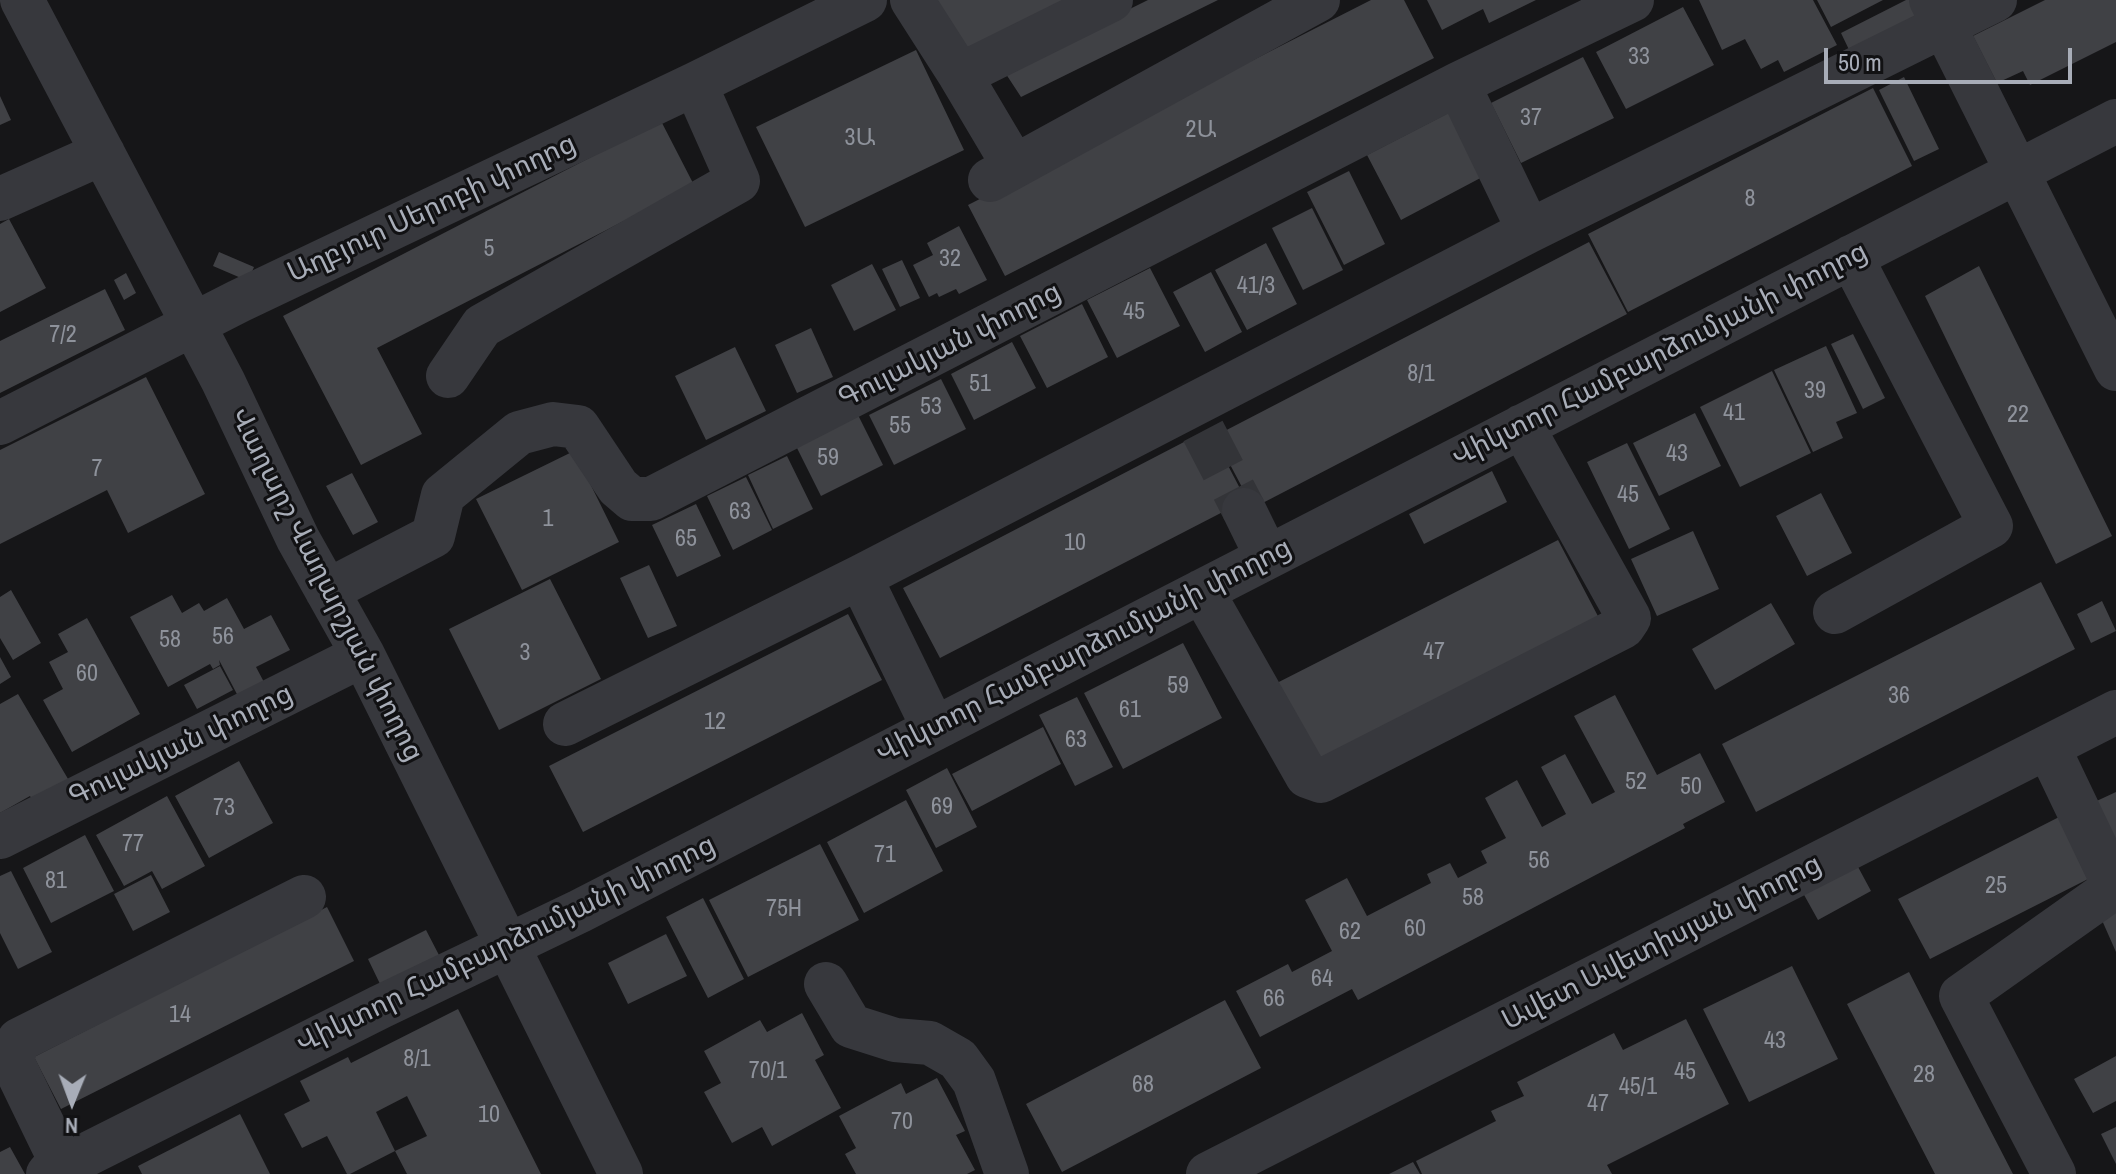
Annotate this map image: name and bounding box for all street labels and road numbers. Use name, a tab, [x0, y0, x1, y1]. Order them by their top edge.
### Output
street label: Աղբյուր Սերոբի փողոց	[282, 127, 582, 291]
street label: Վիկտոր Համբարձումյանի փողոց	[1447, 235, 1873, 475]
street label: Գուլակյան փողոց	[833, 275, 1067, 417]
street label: Վաղարշ Վաղարշյան փողոց	[222, 403, 430, 767]
street label: Վիկտոր Համբարձումյանի փողոց	[871, 531, 1297, 771]
street label: Գուլակյան փողոց	[63, 677, 299, 815]
street label: Վիկտոր Համբարձումյանի փողոց	[291, 829, 721, 1061]
street label: Ավետ Ավետիսյան փողոց	[1497, 848, 1827, 1038]

